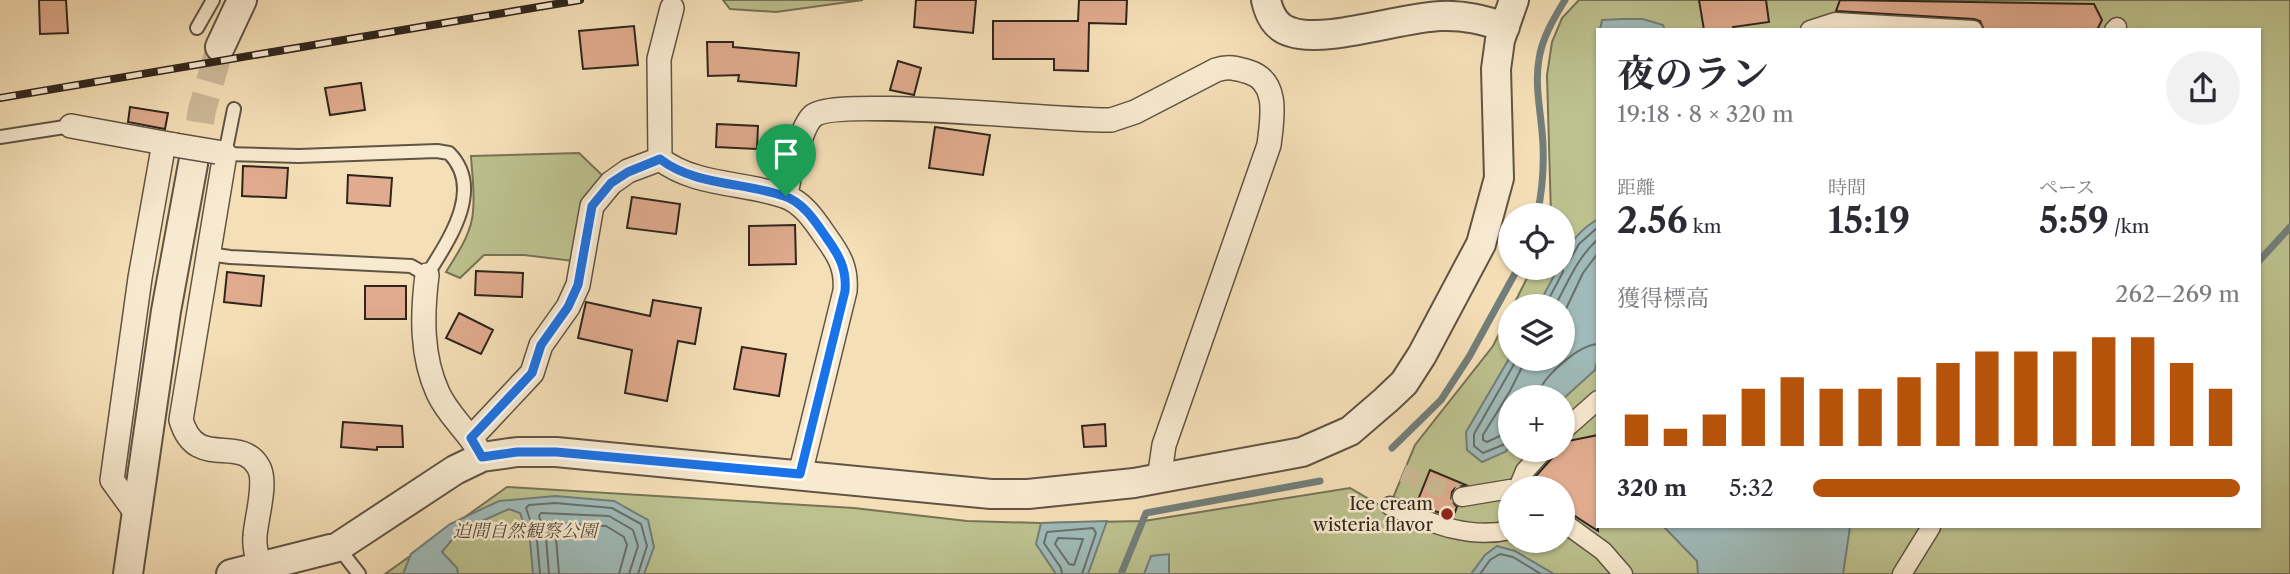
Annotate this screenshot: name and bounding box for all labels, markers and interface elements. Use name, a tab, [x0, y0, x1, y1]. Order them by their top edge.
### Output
text: 夜のラン	[1617, 50, 1769, 97]
button: share	[2166, 51, 2240, 125]
text: 19:18 · 8 × 320 m	[1617, 100, 1794, 128]
pin	[756, 124, 816, 196]
icon: arrive	[767, 135, 805, 173]
text: 距離	[1617, 176, 1655, 199]
text: 時間	[1828, 176, 1866, 199]
text: ペース	[2039, 176, 2095, 199]
text: 2.56	[1617, 199, 1688, 242]
text: 15:19	[1828, 199, 1910, 242]
text: 5:59	[2039, 199, 2109, 242]
map controls	[1498, 203, 1575, 553]
button: locate	[1498, 203, 1575, 280]
text: km	[1688, 215, 1721, 238]
text: /km	[2109, 215, 2150, 238]
text: 262–269 m	[2115, 280, 2240, 308]
text: 獲得標高	[1617, 284, 1709, 312]
button: layers	[1498, 294, 1575, 371]
button: +	[1498, 385, 1575, 462]
text: 320 m	[1617, 474, 1687, 502]
text: 5:32	[1729, 474, 1774, 502]
button: −	[1498, 476, 1575, 553]
place label: Ice cream wisteria flavor	[1312, 493, 1433, 536]
marker: Ice cream wisteria flavor	[1439, 506, 1455, 522]
park label: 迫間自然観察公園	[453, 520, 600, 542]

